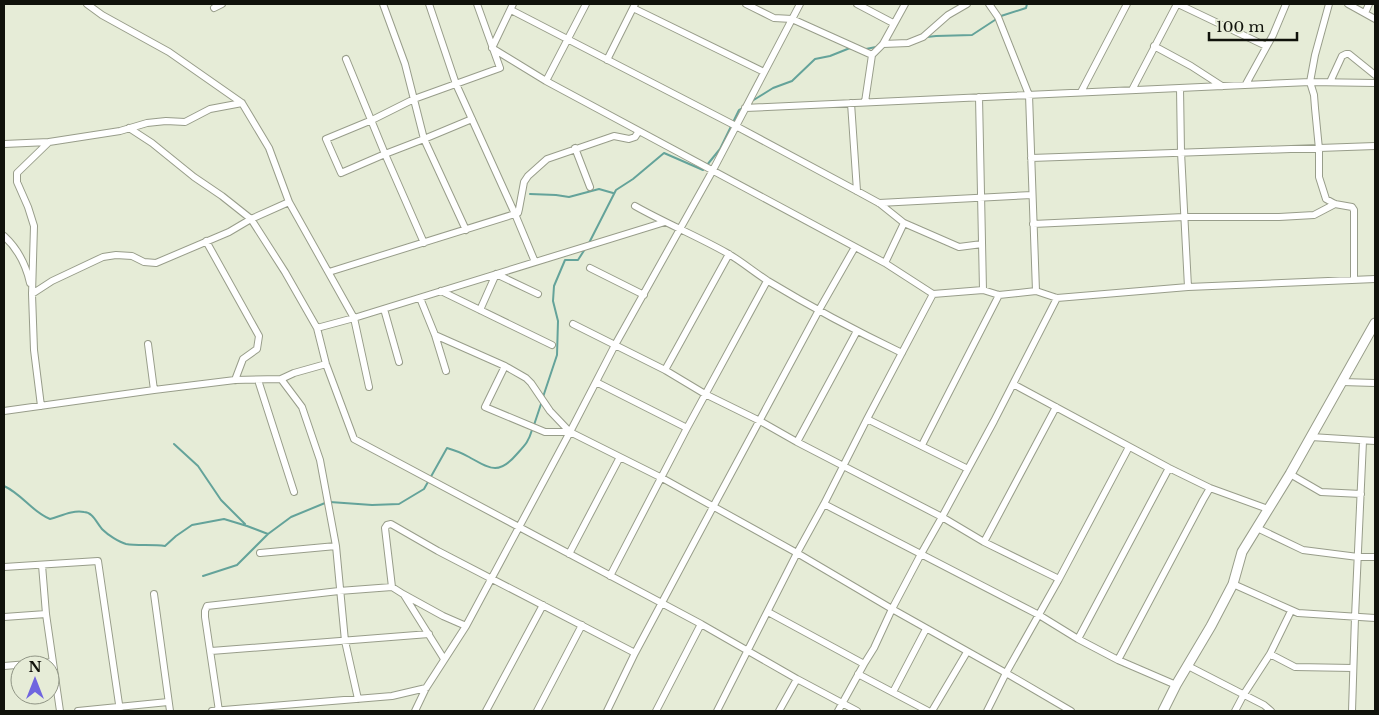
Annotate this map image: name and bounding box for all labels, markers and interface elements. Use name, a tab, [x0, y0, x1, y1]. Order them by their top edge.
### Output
scale bar	[1209, 10, 1296, 42]
text: 100 m	[1216, 17, 1265, 36]
north arrow	[10, 655, 60, 705]
text: N	[28, 658, 42, 676]

